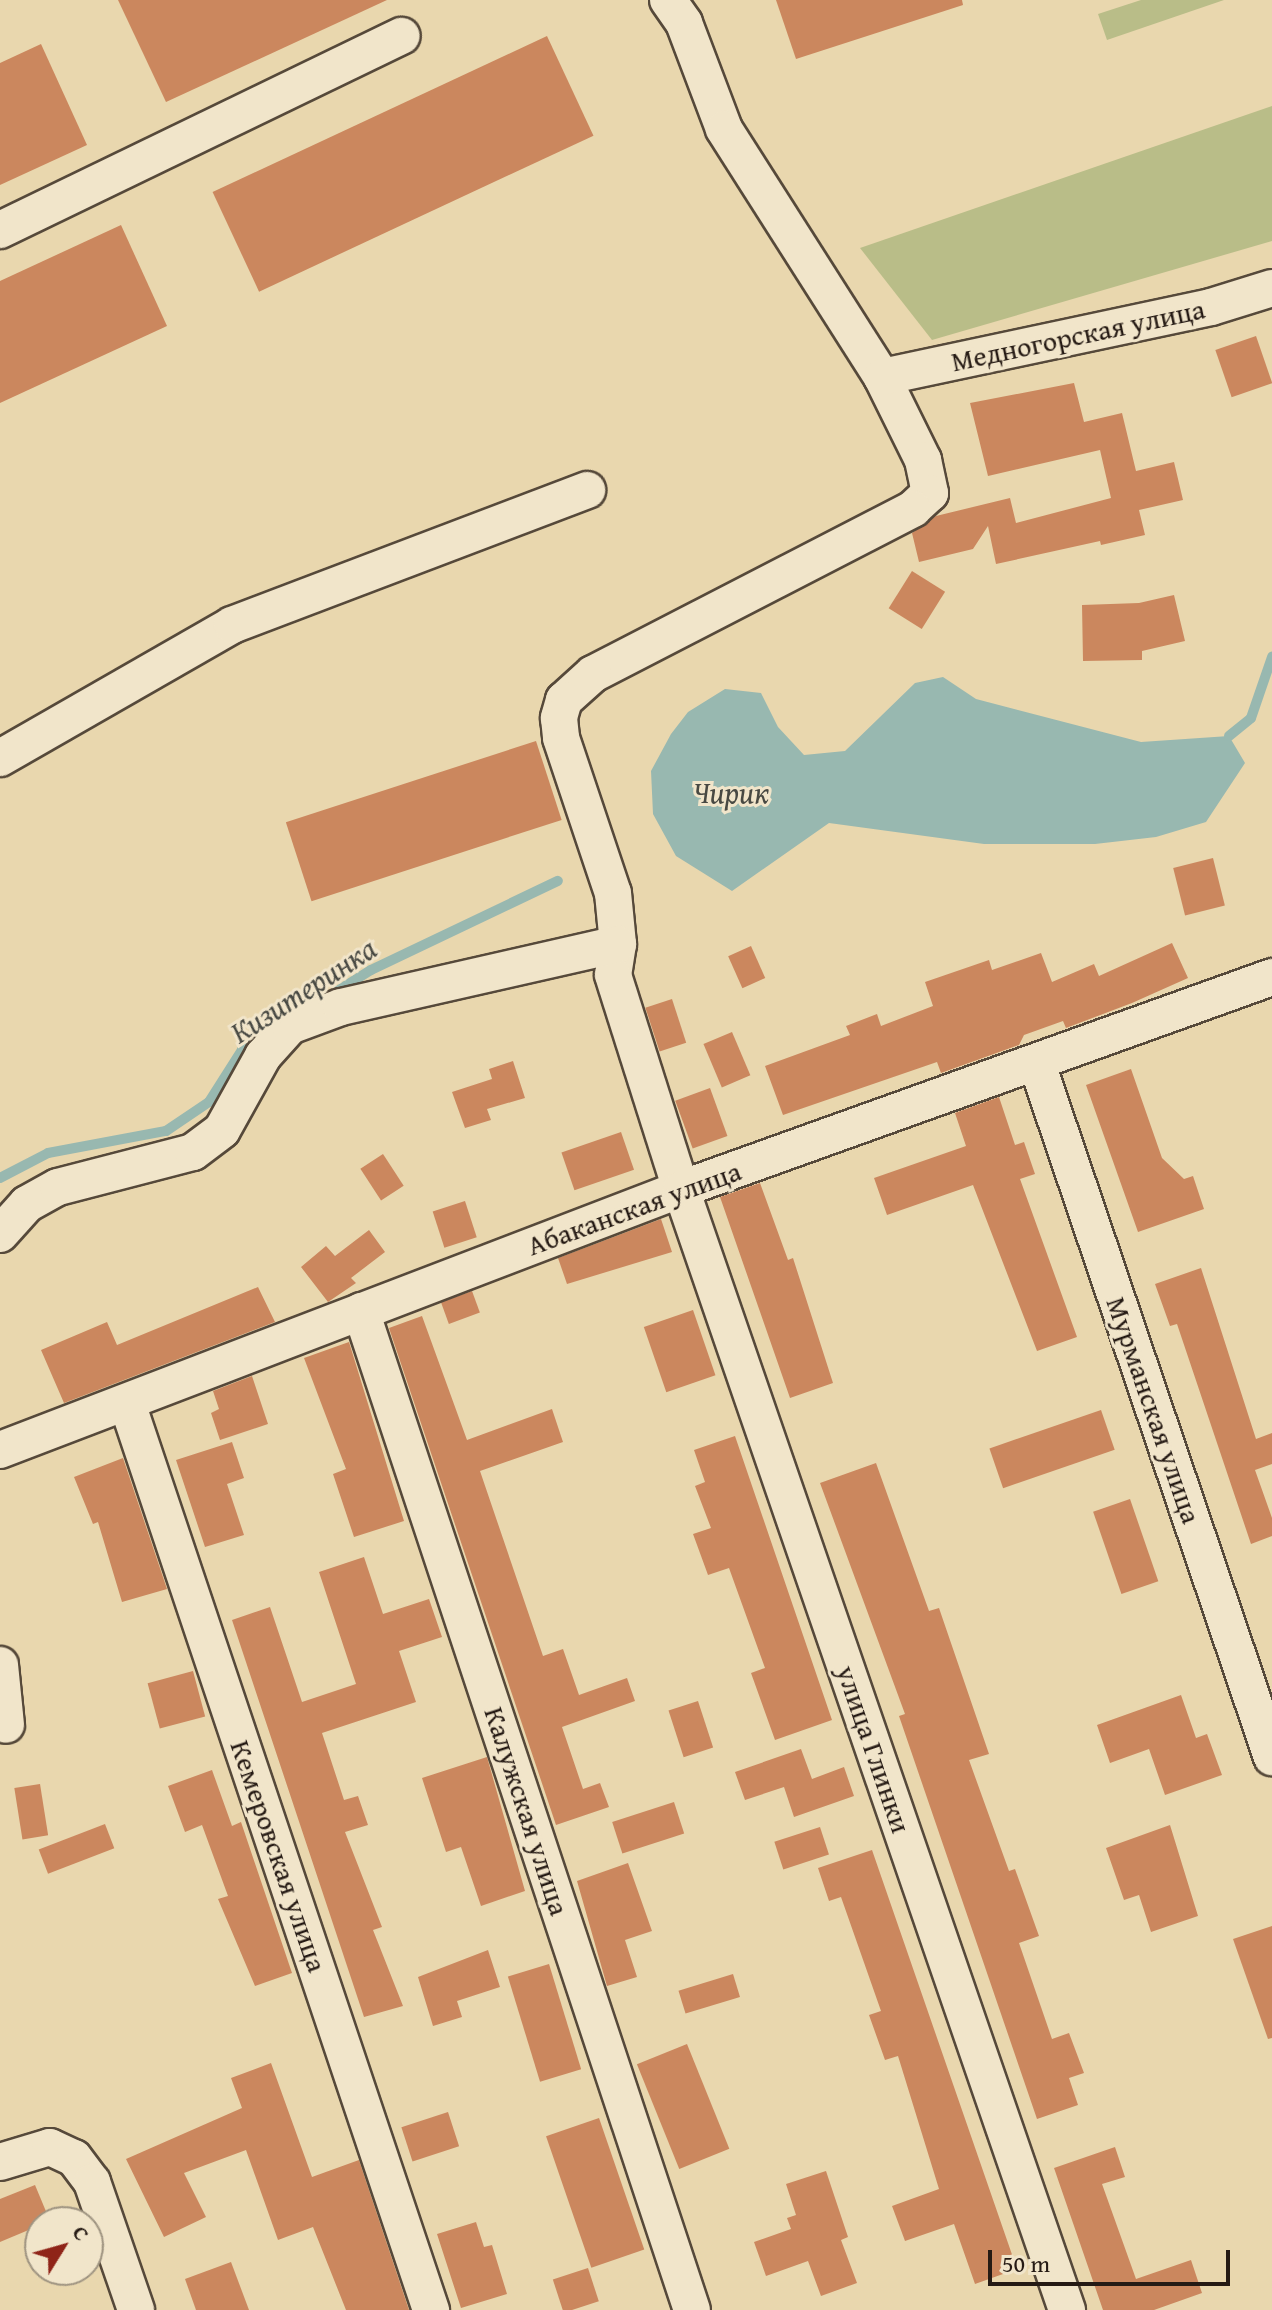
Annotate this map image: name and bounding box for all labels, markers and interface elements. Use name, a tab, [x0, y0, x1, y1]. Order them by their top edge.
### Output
street label: Медногорская улица	[948, 292, 1208, 378]
water label: Чирик	[693, 774, 769, 810]
water label: Кизитеринка	[224, 930, 382, 1050]
street label: Абаканская улица	[522, 1154, 746, 1262]
street label: Мурманская улица	[1099, 1292, 1209, 1528]
street label: улица Глинки	[830, 1661, 918, 1837]
street label: Калужская улица	[477, 1703, 577, 1919]
street label: Кемеровская улица	[224, 1736, 334, 1976]
north arrow	[24, 2206, 104, 2286]
text: С	[65, 2218, 98, 2247]
scale bar	[992, 2234, 1234, 2284]
text: 50 m	[1002, 2246, 1050, 2281]

